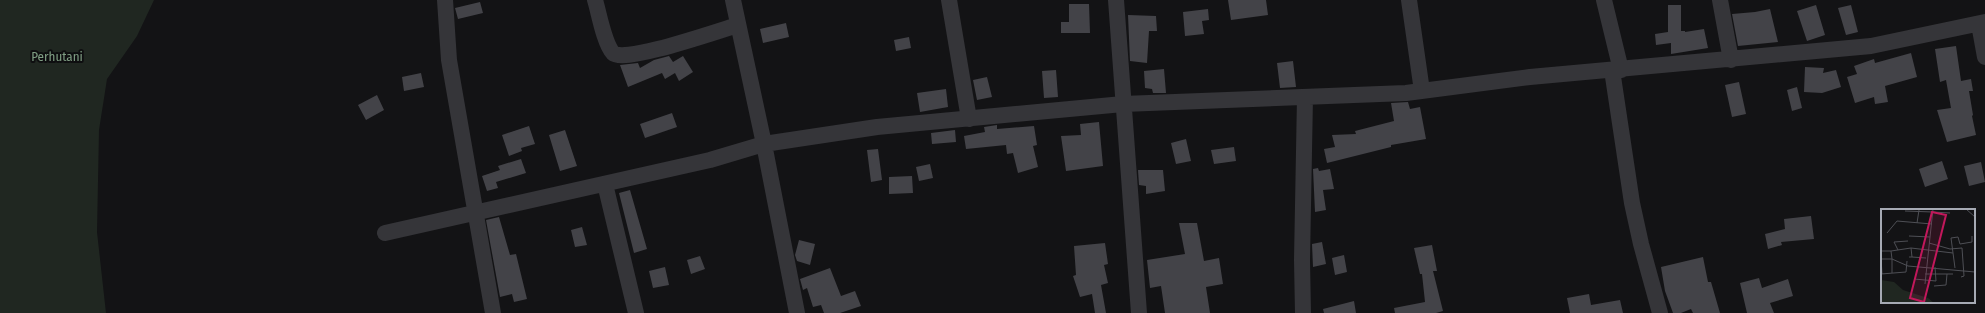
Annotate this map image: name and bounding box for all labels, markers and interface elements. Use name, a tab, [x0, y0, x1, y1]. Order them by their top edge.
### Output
park label: Perhutani	[31, 49, 83, 64]
inset map	[1881, 209, 1975, 303]

